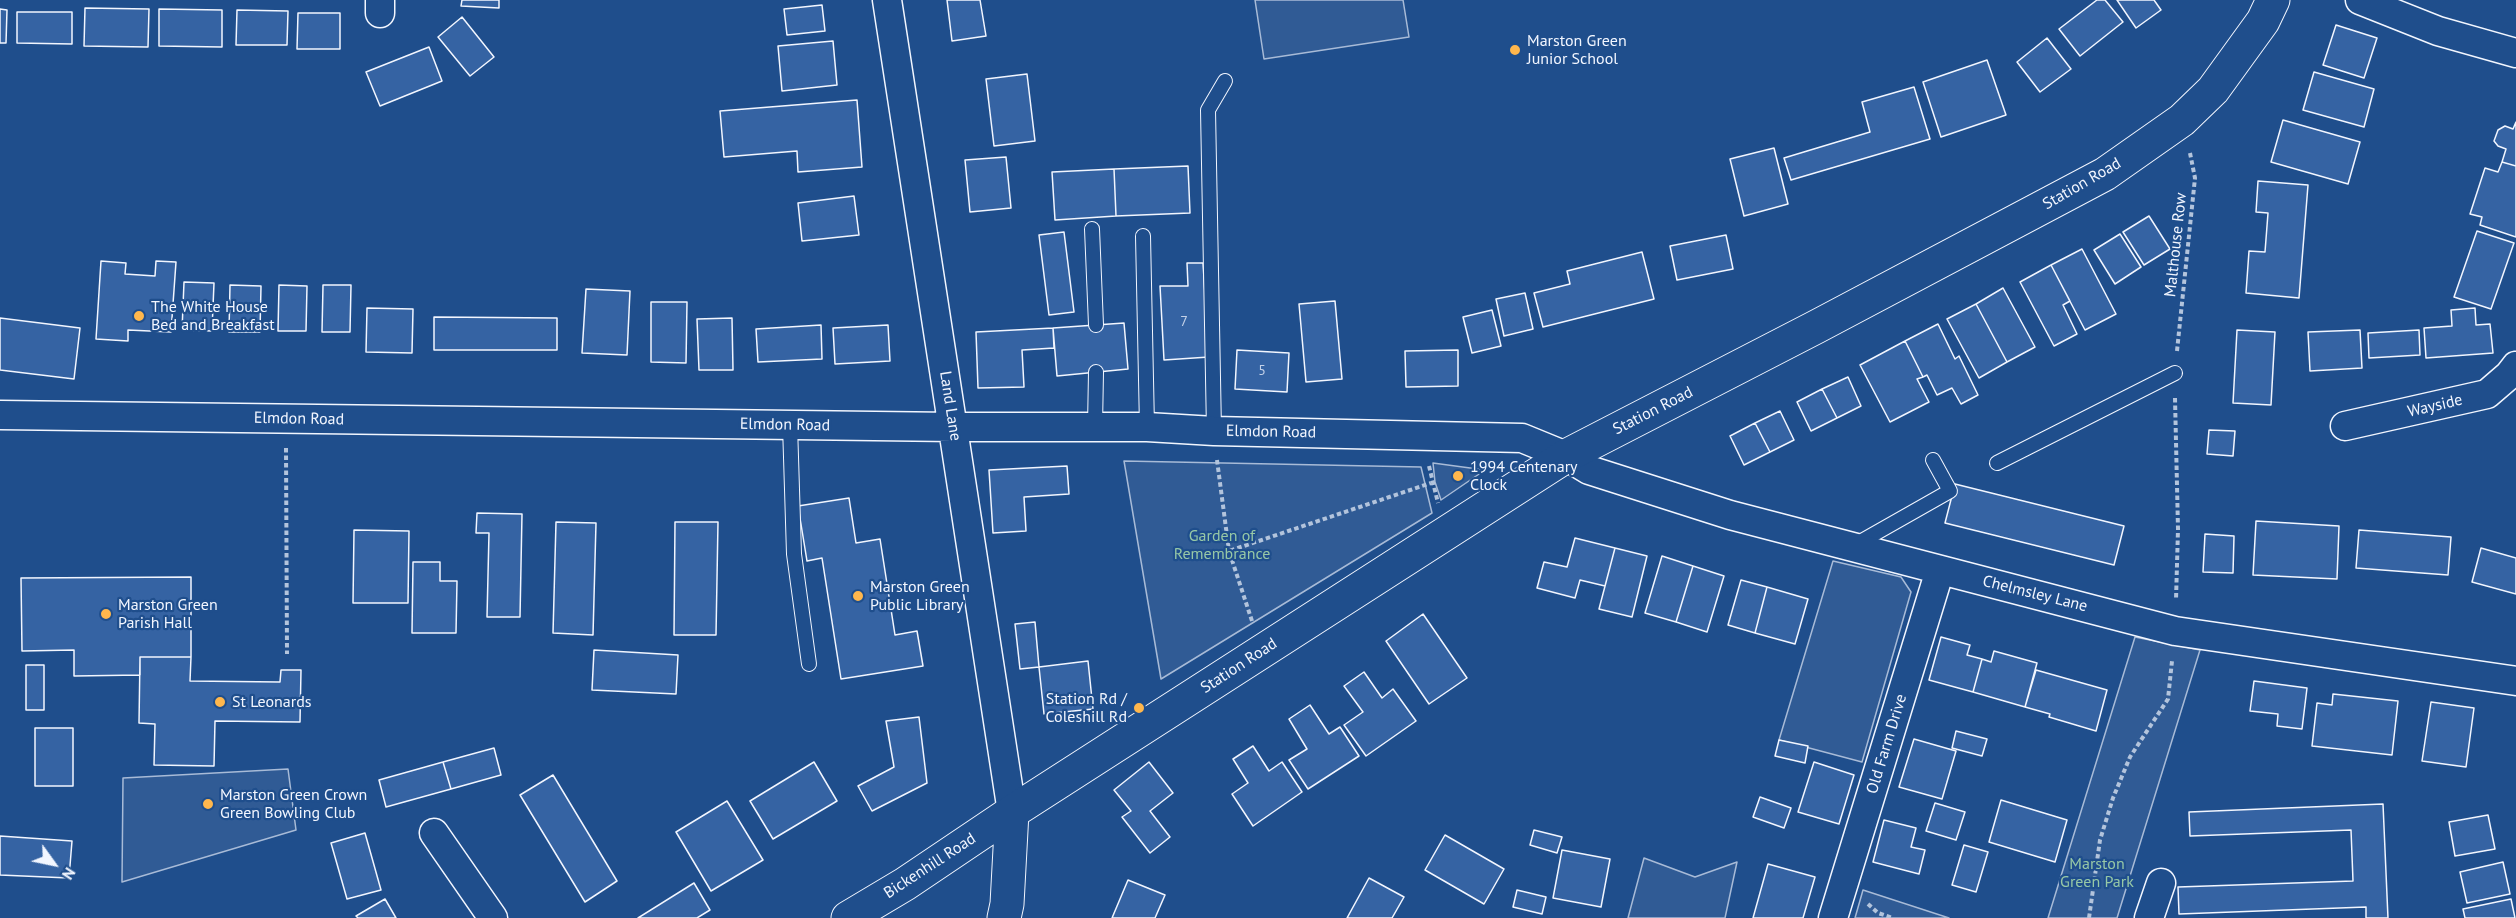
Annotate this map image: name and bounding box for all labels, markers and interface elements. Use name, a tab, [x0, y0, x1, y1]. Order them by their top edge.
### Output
place label: Marston Green Junior School	[1527, 31, 1627, 69]
marker: Marston Green Junior School	[1508, 43, 1522, 57]
street label: Station Road	[2040, 154, 2124, 214]
street label: Malthouse Row	[2161, 192, 2191, 298]
place label: The White House Bed and Breakfast	[151, 297, 275, 335]
marker: The White House Bed and Breakfast	[132, 309, 146, 323]
house number: 7	[1180, 314, 1188, 330]
house number: 5	[1258, 363, 1266, 379]
street label: Land Lane	[935, 370, 965, 442]
street label: Station Road	[1610, 383, 1696, 439]
street label: Wayside	[2406, 390, 2464, 422]
street label: Elmdon Road	[254, 409, 344, 429]
street label: Elmdon Road	[740, 415, 830, 435]
street label: Elmdon Road	[1226, 422, 1316, 442]
place label: 1994 Centenary Clock	[1470, 457, 1578, 495]
marker: 1994 Centenary Clock	[1451, 469, 1465, 483]
park label: Garden of Remembrance	[1174, 526, 1270, 564]
street label: Chelmsley Lane	[1981, 572, 2089, 616]
place label: Marston Green Public Library	[870, 577, 970, 615]
marker: Marston Green Public Library	[851, 589, 865, 603]
place label: Marston Green Parish Hall	[118, 595, 218, 633]
marker: Marston Green Parish Hall	[99, 607, 113, 621]
street label: Station Road	[1197, 634, 1281, 698]
place label: Station Rd / Coleshill Rd	[1046, 689, 1127, 727]
place label: St Leonards	[232, 692, 312, 712]
street label: Old Farm Drive	[1863, 692, 1911, 796]
marker: St Leonards	[213, 695, 227, 709]
marker: Station Rd / Coleshill Rd	[1132, 701, 1146, 715]
place label: Marston Green Crown Green Bowling Club	[220, 785, 367, 823]
marker: Marston Green Crown Green Bowling Club	[201, 797, 215, 811]
street label: Bickenhill Road	[880, 829, 980, 903]
north arrow	[24, 834, 84, 894]
park label: Marston Green Park	[2060, 854, 2134, 892]
text: N	[58, 864, 80, 884]

